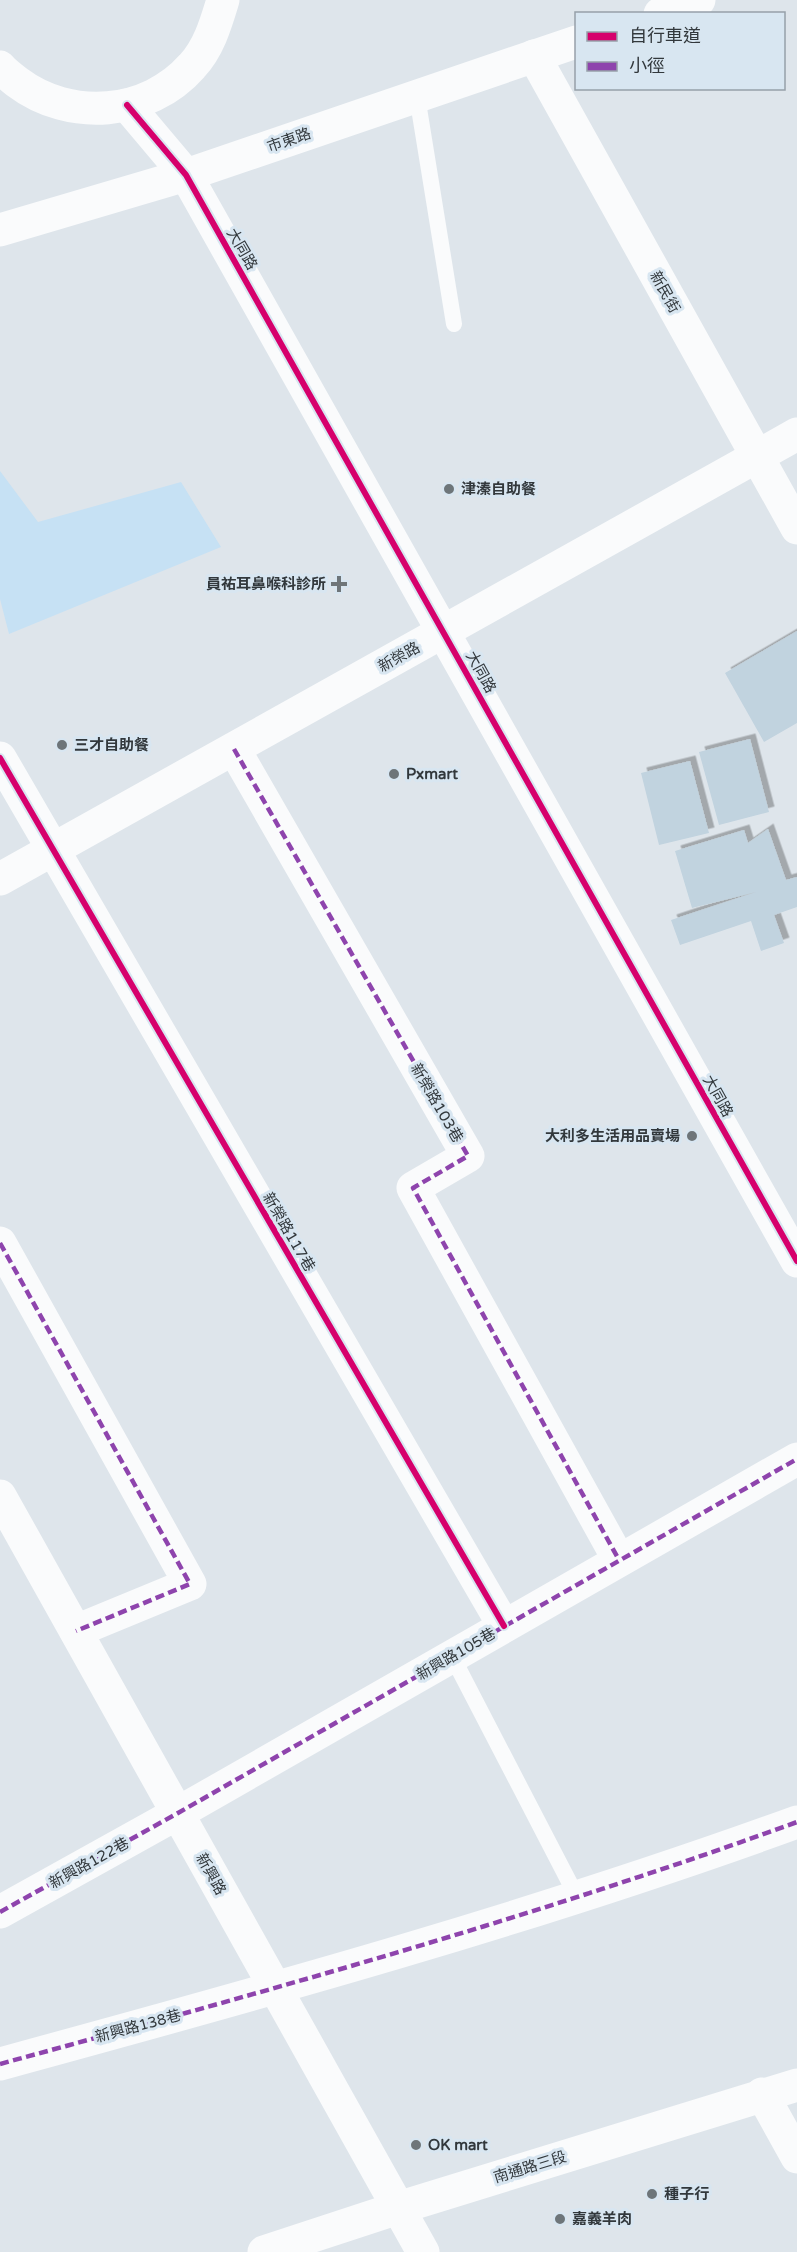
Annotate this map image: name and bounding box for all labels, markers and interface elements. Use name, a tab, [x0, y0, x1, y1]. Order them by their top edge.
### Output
legend	[575, 12, 785, 90]
text: 自行車道	[629, 25, 701, 47]
text: 小徑	[629, 55, 665, 77]
street label: 市東路	[265, 124, 313, 156]
street label: 大同路	[223, 225, 261, 273]
street label: 新民街	[646, 268, 684, 316]
place label: 津溱自助餐	[461, 480, 536, 498]
marker: 津溱自助餐	[442, 482, 456, 496]
place label: 員祐耳鼻喉科診所	[206, 575, 326, 593]
marker: 員祐耳鼻喉科診所	[330, 575, 348, 593]
street label: 新榮路	[375, 638, 423, 676]
street label: 大同路	[462, 648, 500, 696]
place label: 三才自助餐	[74, 736, 149, 754]
marker: 三才自助餐	[55, 738, 69, 752]
place label: Pxmart	[406, 765, 458, 783]
marker: Pxmart	[387, 767, 401, 781]
street label: 新榮路103巷	[407, 1060, 467, 1146]
street label: 大同路	[699, 1072, 737, 1120]
place label: 大利多生活用品賣場	[545, 1127, 680, 1145]
marker: 大利多生活用品賣場	[685, 1129, 699, 1143]
street label: 新榮路117巷	[259, 1189, 319, 1275]
street label: 新興路105巷	[413, 1624, 499, 1684]
street label: 新興路122巷	[46, 1834, 132, 1892]
street label: 新興路	[192, 1850, 230, 1898]
street label: 新興路138巷	[93, 2006, 183, 2046]
place label: OK mart	[428, 2136, 488, 2154]
marker: OK mart	[409, 2138, 423, 2152]
street label: 南通路三段	[491, 2147, 569, 2187]
place label: 種子行	[664, 2185, 709, 2203]
marker: 種子行	[645, 2187, 659, 2201]
place label: 嘉義羊肉	[572, 2210, 632, 2228]
marker: 嘉義羊肉	[553, 2212, 567, 2226]

